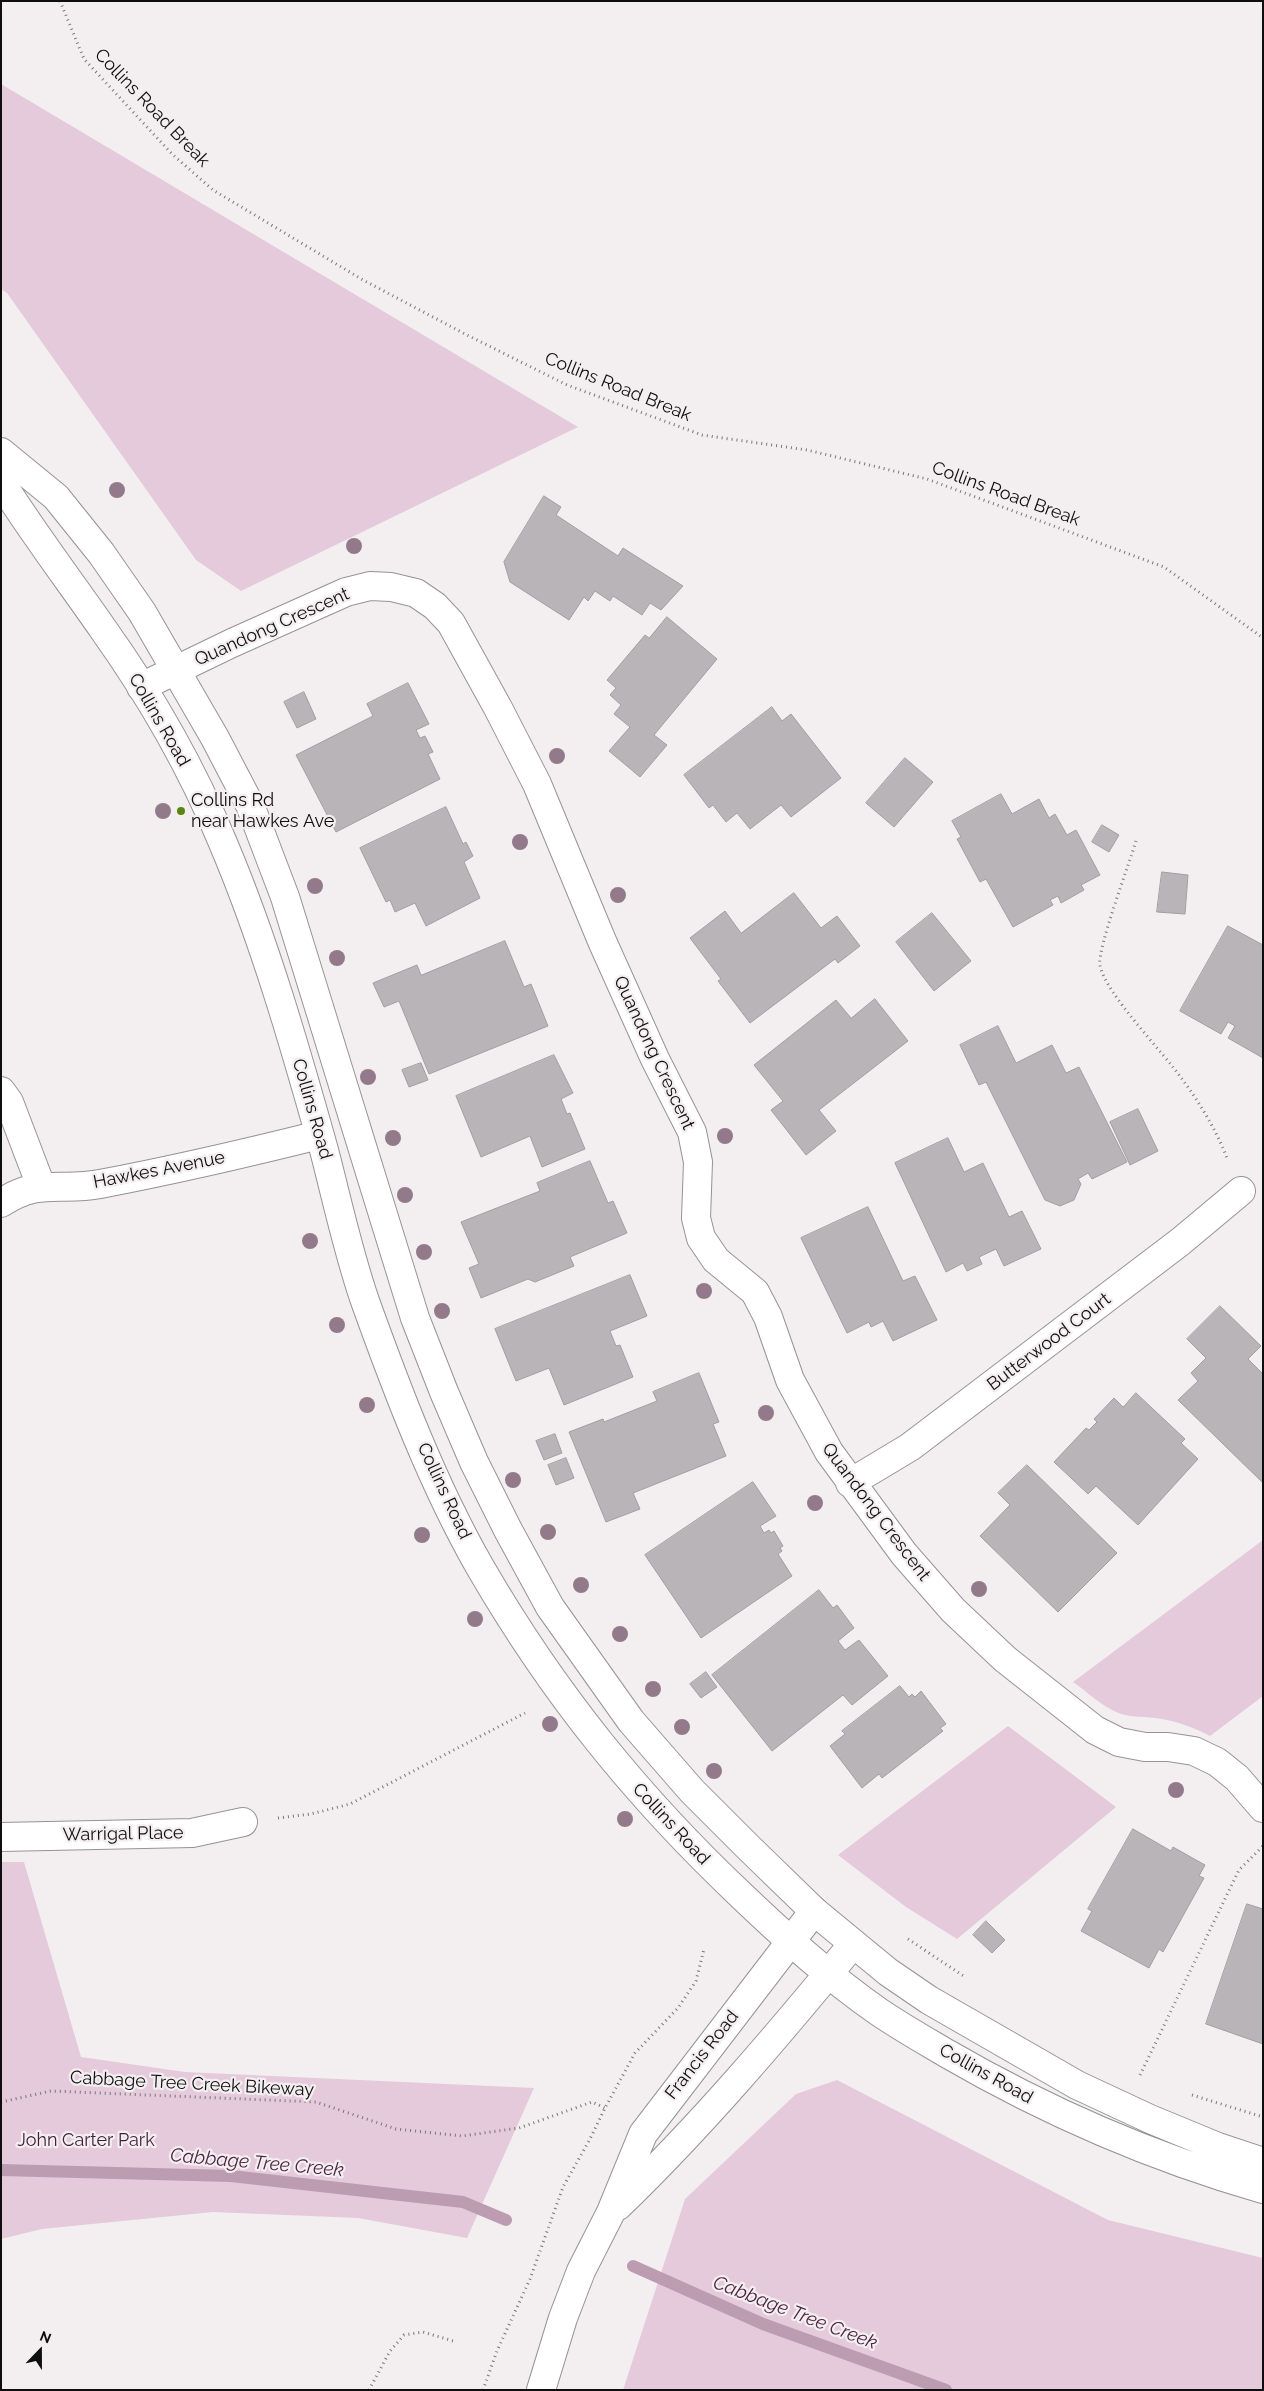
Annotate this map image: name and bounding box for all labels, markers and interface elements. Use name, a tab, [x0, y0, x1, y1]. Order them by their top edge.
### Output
street label: Collins Road Break	[90, 44, 214, 172]
street label: Collins Road Break	[542, 348, 694, 426]
street label: Collins Road Break	[929, 457, 1083, 531]
street label: Quandong Crescent	[191, 583, 353, 671]
street label: Collins Road	[124, 670, 194, 770]
place label: Collins Rd near Hawkes Ave	[191, 790, 334, 832]
marker: Collins Rd near Hawkes Ave	[175, 805, 187, 817]
street label: Quandong Crescent	[609, 973, 699, 1133]
street label: Collins Road	[287, 1056, 337, 1162]
street label: Hawkes Avenue	[91, 1147, 227, 1193]
street label: Butterwood Court	[983, 1289, 1115, 1395]
street label: Collins Road	[412, 1439, 476, 1543]
street label: Quandong Crescent	[817, 1439, 935, 1585]
street label: Collins Road	[628, 1779, 714, 1869]
street label: Warrigal Place	[62, 1822, 184, 1846]
street label: Francis Road	[661, 2006, 743, 2104]
street label: Collins Road	[935, 2039, 1037, 2109]
street label: Cabbage Tree Creek Bikeway	[70, 2067, 314, 2101]
park label: John Carter Park	[17, 2130, 155, 2152]
water label: Cabbage Tree Creek	[169, 2144, 345, 2182]
water label: Cabbage Tree Creek	[710, 2271, 880, 2355]
north arrow	[15, 2326, 65, 2376]
text: N	[38, 2328, 54, 2347]

